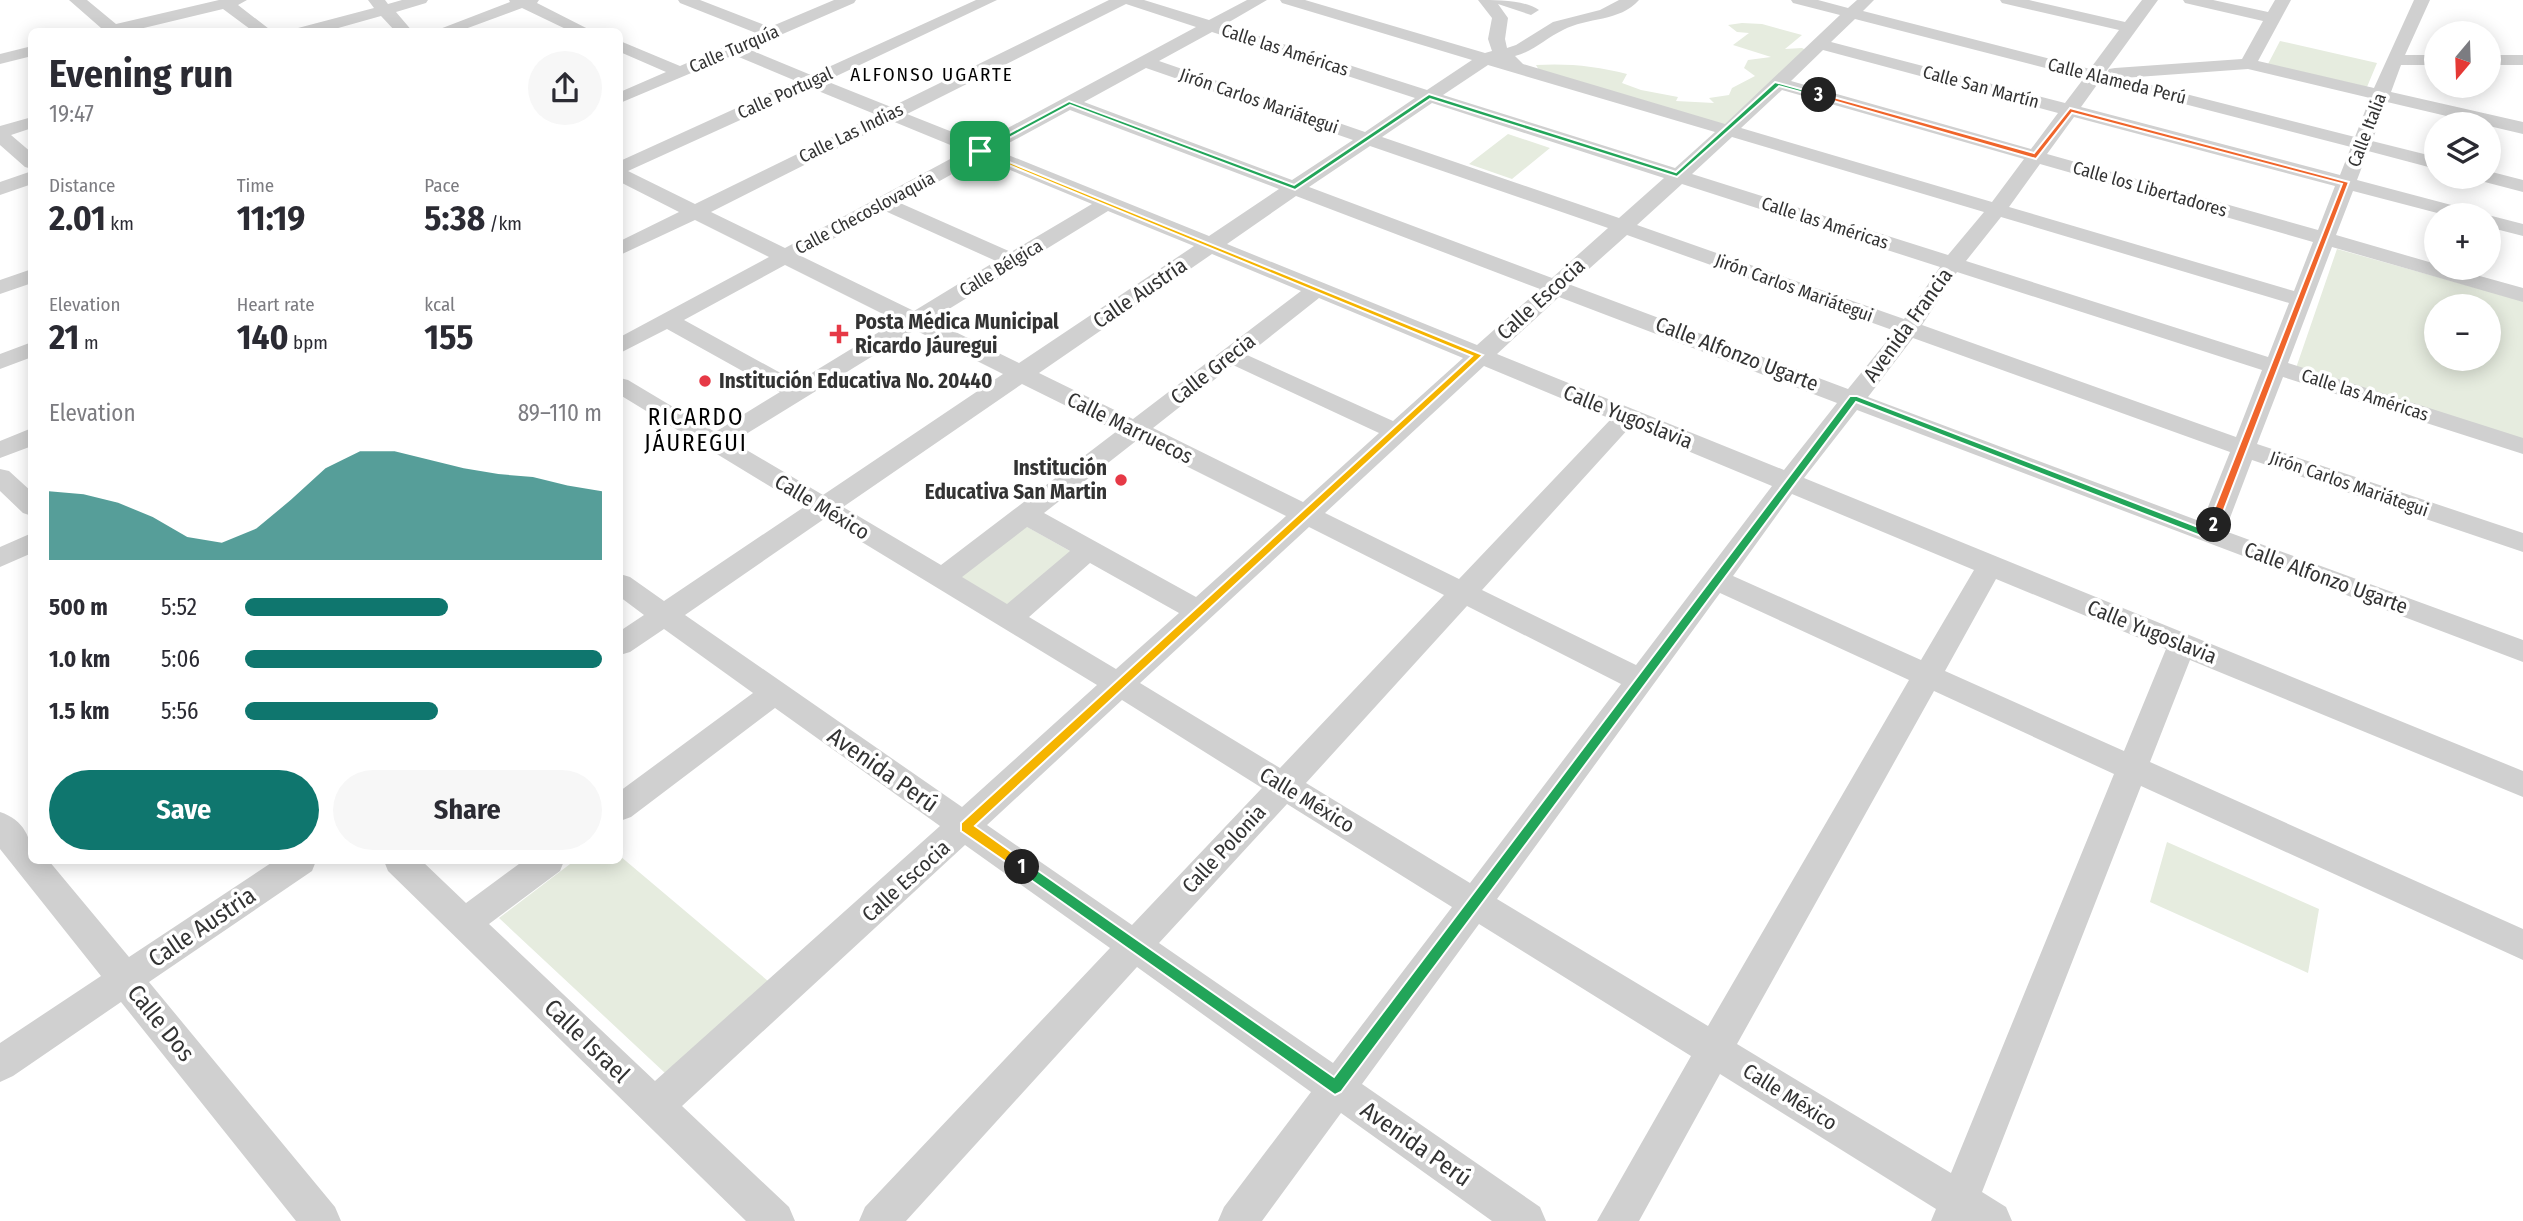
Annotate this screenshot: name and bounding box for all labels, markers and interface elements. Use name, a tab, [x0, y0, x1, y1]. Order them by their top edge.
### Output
street label: Calle las Américas	[1219, 19, 1352, 81]
street label: Calle Turquía	[686, 20, 782, 78]
north arrow	[2424, 21, 2501, 98]
map controls	[2424, 21, 2501, 371]
text: Evening run	[49, 51, 233, 97]
button: share	[528, 51, 602, 125]
street label: Calle Alameda Perú	[2045, 53, 2189, 109]
street label: Calle San Martín	[1920, 61, 2042, 113]
street label: Calle Portugal	[734, 62, 836, 124]
district label: ALFONSO UGARTE	[850, 63, 1014, 86]
street label: Jirón Carlos Mariátegui	[1177, 63, 1341, 139]
pin: 3	[1801, 78, 1836, 112]
text: 3	[1814, 83, 1823, 106]
street label: Calle Italia	[2343, 90, 2391, 170]
street label: Calle Las Indias	[795, 98, 907, 168]
text: 19:47	[49, 100, 94, 128]
button: layers	[2424, 112, 2501, 189]
pin	[950, 121, 1010, 181]
icon: arrive	[961, 132, 999, 170]
street label: Calle los Libertadores	[2070, 156, 2230, 222]
street label: Calle Checoslovaquia	[791, 167, 939, 259]
text: Distance	[49, 174, 116, 197]
text: Time	[237, 174, 274, 197]
text: Pace	[424, 174, 460, 197]
street label: Calle las Américas	[1759, 192, 1892, 254]
text: 2.01	[49, 197, 106, 239]
text: 11:19	[237, 197, 305, 239]
text: 5:38	[424, 197, 485, 239]
button: +	[2424, 203, 2501, 280]
text: km	[106, 212, 134, 235]
text: /km	[485, 212, 522, 235]
street label: Calle Bélgica	[955, 235, 1047, 301]
street label: Jirón Carlos Mariátegui	[1712, 249, 1876, 327]
street label: Calle Austria	[1088, 252, 1192, 334]
street label: Calle Escocia	[1492, 253, 1590, 345]
street label: Avenida Francia	[1858, 263, 1958, 387]
text: Elevation	[49, 293, 121, 316]
text: Heart rate	[237, 293, 315, 316]
text: kcal	[424, 293, 455, 316]
button: −	[2424, 294, 2501, 371]
place label: Posta Médica Municipal Ricardo Jáuregui	[855, 309, 1059, 359]
street label: Calle Alfonzo Ugarte	[1652, 311, 1822, 397]
text: 21	[49, 316, 79, 358]
text: 140	[237, 316, 289, 358]
text: 155	[424, 316, 473, 358]
marker: Posta Médica Municipal Ricardo Jáuregui	[829, 324, 849, 344]
street label: Calle Grecia	[1165, 328, 1261, 410]
text: m	[79, 331, 99, 354]
text: bpm	[289, 331, 328, 354]
street label: Calle las Américas	[2299, 364, 2432, 426]
place label: Institución Educativa No. 20440	[719, 368, 993, 394]
marker: Institución Educativa No. 20440	[697, 373, 713, 389]
street label: Calle Yugoslavia	[1560, 379, 1696, 455]
street label: Calle Marruecos	[1063, 386, 1197, 470]
text: Elevation	[49, 399, 136, 427]
text: 89–110 m	[518, 399, 602, 427]
district label: RICARDO JÁUREGUI	[644, 403, 748, 457]
street label: Jirón Carlos Mariátegui	[2267, 446, 2431, 522]
place label: Institución Educativa San Martin	[925, 455, 1107, 505]
street label: Calle México	[770, 469, 874, 545]
marker: Institución Educativa San Martin	[1113, 472, 1129, 488]
pin: 2	[2196, 508, 2232, 542]
text: 2	[2209, 513, 2218, 536]
street label: Calle Alfonzo Ugarte	[2241, 536, 2411, 620]
text: 500 m	[49, 593, 108, 621]
text: 5:52	[161, 593, 197, 621]
street label: Calle Yugoslavia	[2084, 594, 2220, 670]
text: 1.0 km	[49, 645, 110, 673]
text: 5:06	[161, 645, 200, 673]
text: 1.5 km	[49, 697, 110, 725]
text: 5:56	[161, 697, 199, 725]
street label: Avenida Perú	[822, 722, 944, 818]
street label: Calle México	[1255, 762, 1359, 838]
button: Save	[49, 770, 319, 850]
button: Share	[333, 770, 602, 850]
street label: Calle Polonia	[1177, 799, 1271, 899]
street label: Calle Escocia	[857, 835, 955, 927]
pin: 1	[1004, 850, 1040, 884]
text: 1	[1017, 855, 1026, 878]
street label: Calle Austria	[143, 881, 261, 973]
street label: Calle Dos	[122, 979, 200, 1067]
street label: Calle Israel	[539, 994, 635, 1088]
street label: Calle México	[1738, 1058, 1842, 1136]
street label: Avenida Perú	[1355, 1096, 1477, 1192]

